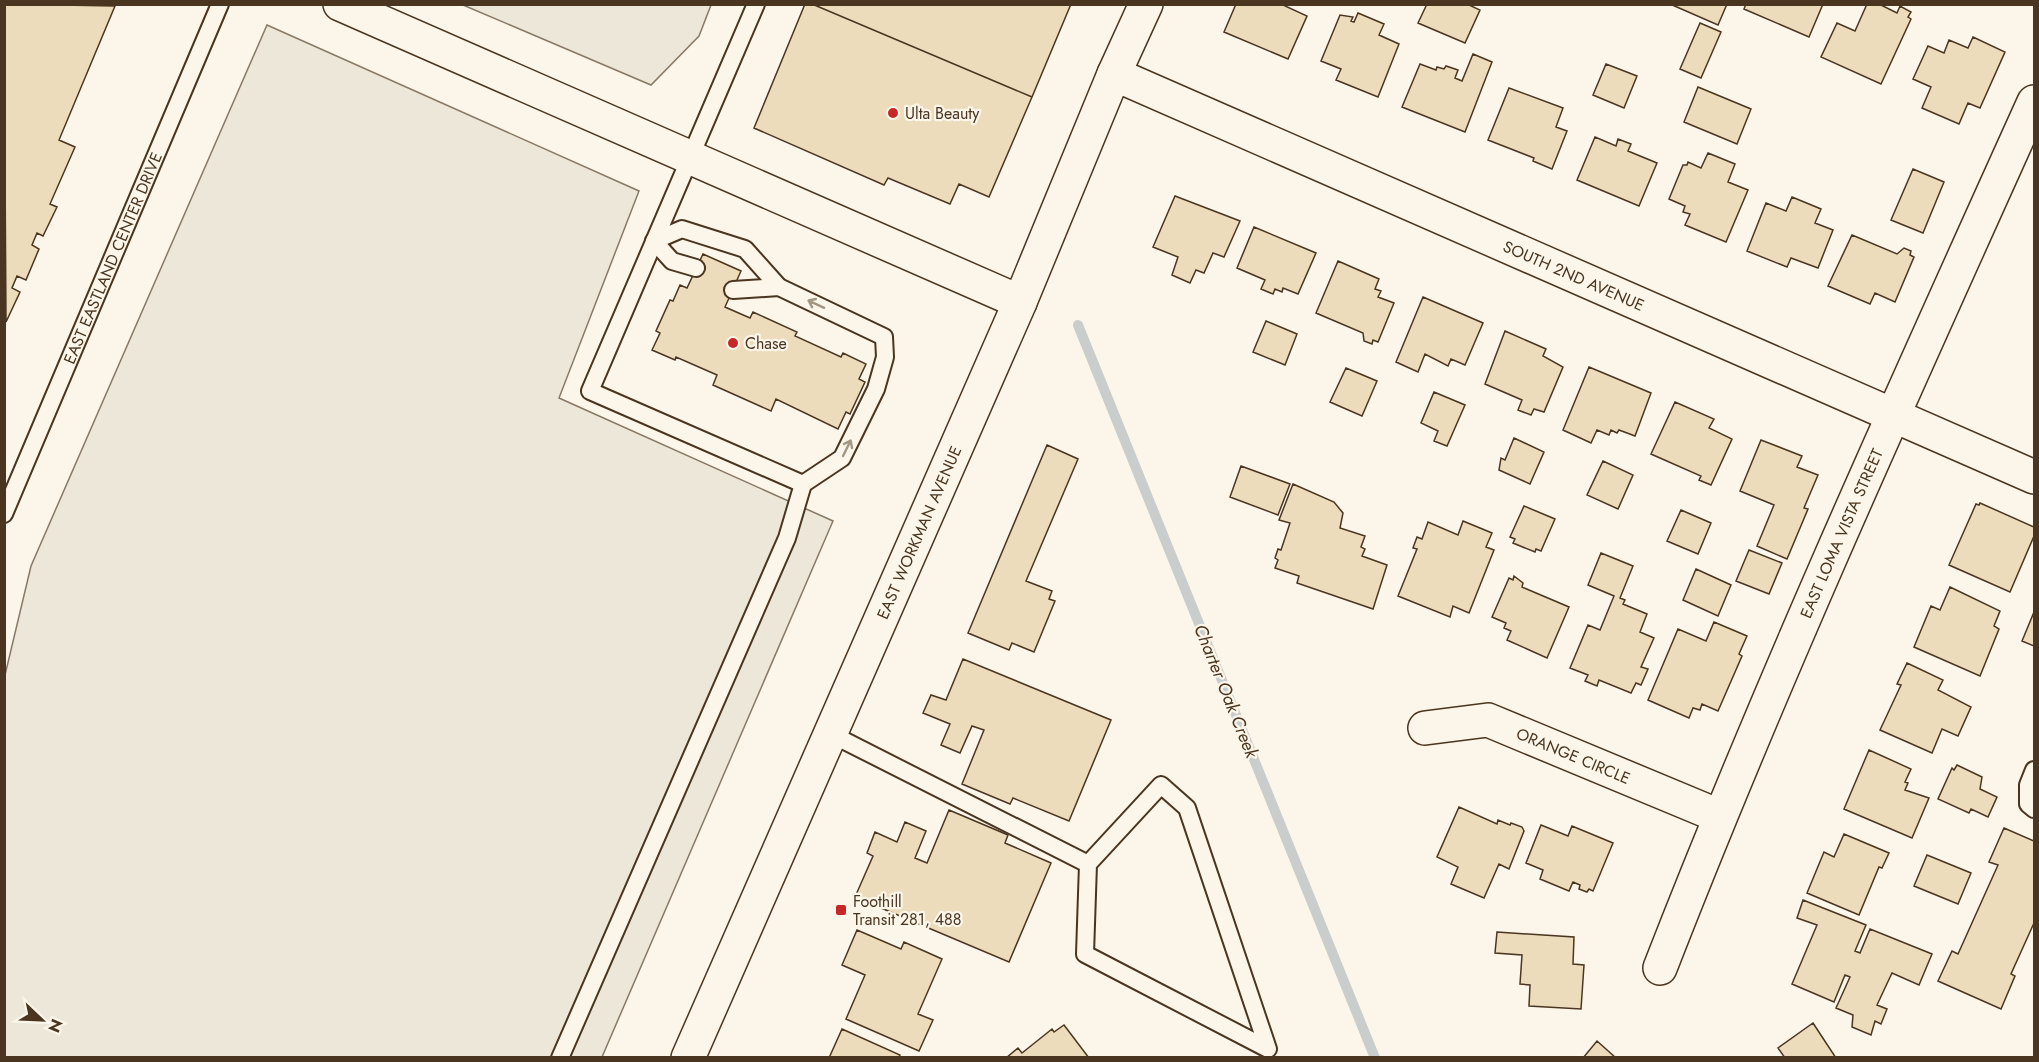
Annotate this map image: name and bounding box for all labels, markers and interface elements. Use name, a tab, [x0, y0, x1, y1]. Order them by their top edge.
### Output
place label: Ulta Beauty	[905, 102, 980, 125]
marker: Ulta Beauty	[886, 106, 900, 120]
street label: EAST EASTLAND CENTER DRIVE	[58, 149, 168, 368]
street label: SOUTH 2ND AVENUE	[1499, 235, 1648, 317]
one-way arrow	[807, 298, 825, 310]
place label: Chase	[745, 332, 787, 355]
marker: Chase	[726, 336, 740, 350]
one-way arrow	[842, 440, 854, 458]
street label: EAST WORKMAN AVENUE	[871, 442, 967, 623]
street label: EAST LOMA VISTA STREET	[1794, 445, 1889, 622]
water label: Charter Oak Creek	[1187, 620, 1265, 763]
street label: ORANGE CIRCLE	[1513, 722, 1634, 790]
place label: Foothill Transit 281, 488	[853, 890, 962, 931]
marker: Foothill Transit 281, 488	[834, 903, 848, 917]
north arrow	[12, 990, 72, 1050]
text: N	[42, 1015, 68, 1036]

